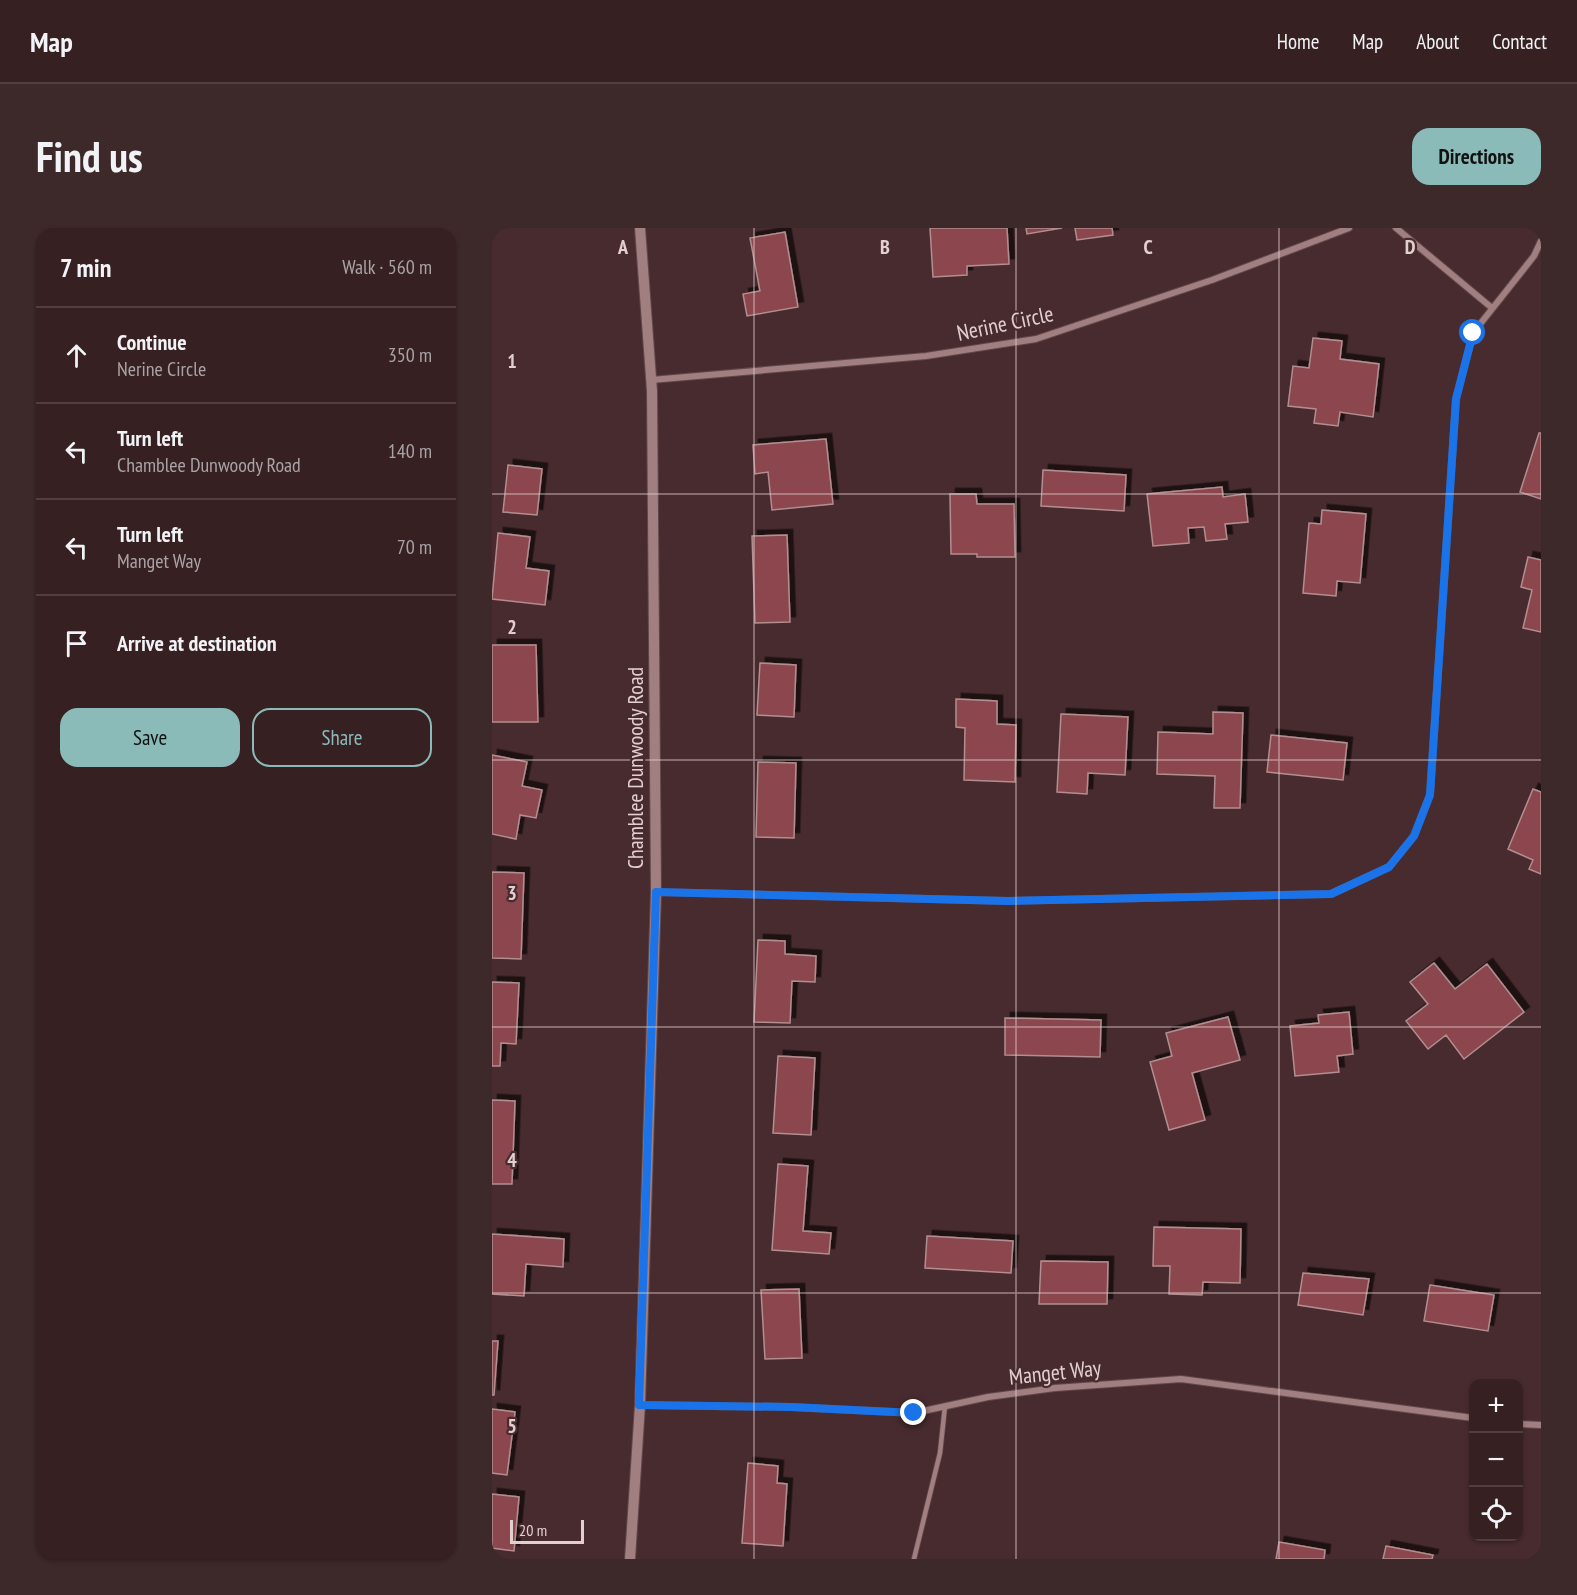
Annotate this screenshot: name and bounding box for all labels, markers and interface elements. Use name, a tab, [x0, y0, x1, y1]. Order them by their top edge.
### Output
text: Map	[30, 23, 73, 60]
text: Home	[1277, 28, 1319, 55]
text: Map	[1352, 28, 1383, 55]
text: About	[1416, 28, 1459, 55]
text: Contact	[1492, 28, 1547, 55]
button: Directions	[1412, 128, 1541, 185]
text: Find us	[36, 129, 143, 184]
text: A	[617, 234, 629, 260]
text: B	[880, 234, 890, 260]
text: C	[1143, 234, 1153, 260]
text: D	[1405, 234, 1416, 260]
text: 7 min	[60, 251, 111, 284]
text: Walk · 560 m	[342, 254, 432, 280]
street label: Nerine Circle	[954, 299, 1056, 347]
route start	[1459, 319, 1485, 345]
text: Continue	[117, 328, 187, 356]
icon: ahead	[60, 339, 93, 372]
text: 350 m	[388, 342, 432, 368]
text: 1	[507, 348, 517, 374]
text: Nerine Circle	[117, 356, 206, 382]
text: Turn left	[117, 424, 183, 452]
icon: left	[60, 435, 93, 468]
text: 140 m	[388, 438, 432, 464]
text: Chamblee Dunwoody Road	[117, 452, 301, 478]
text: Turn left	[117, 520, 183, 548]
icon: left	[60, 531, 93, 564]
text: 70 m	[397, 534, 432, 560]
text: Manget Way	[117, 548, 201, 574]
text: 2	[507, 614, 517, 640]
icon: arrive	[60, 627, 93, 660]
text: Arrive at destination	[117, 629, 277, 657]
street label: Chamblee Dunwoody Road	[621, 667, 649, 869]
button: Save	[60, 708, 240, 767]
button: Share	[252, 708, 432, 767]
text: 3	[507, 880, 517, 906]
text: 4	[507, 1147, 517, 1173]
street label: Manget Way	[1008, 1353, 1103, 1391]
map controls	[1469, 1379, 1523, 1541]
button: +	[1469, 1379, 1523, 1433]
route end	[900, 1399, 926, 1425]
text: 5	[507, 1413, 517, 1439]
button: −	[1469, 1433, 1523, 1487]
button: locate	[1469, 1487, 1523, 1541]
scale bar	[510, 1517, 584, 1544]
text: 20 m	[519, 1520, 547, 1540]

